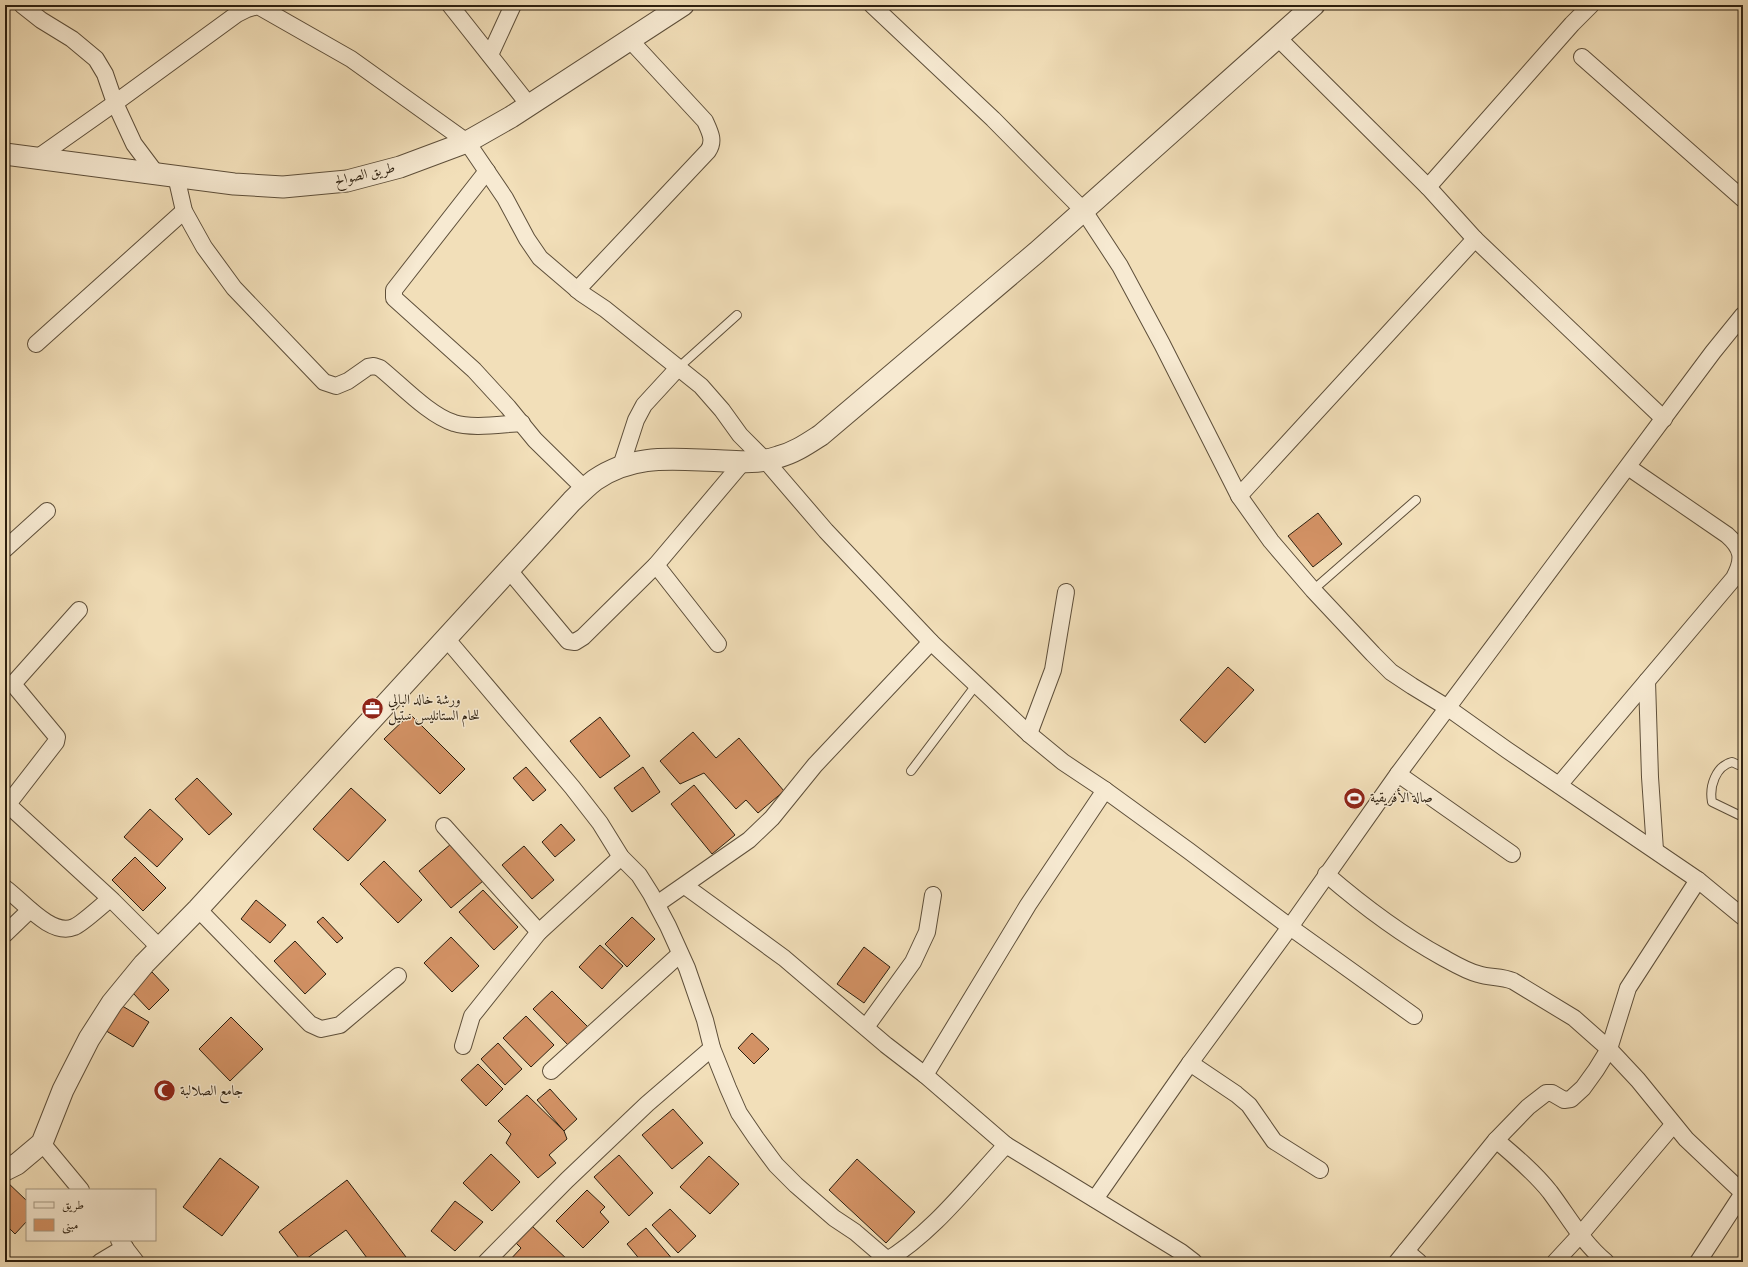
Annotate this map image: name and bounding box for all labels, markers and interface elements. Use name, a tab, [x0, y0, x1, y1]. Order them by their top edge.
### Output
street label: طريق الصوالح	[333, 159, 398, 193]
place label: ورشة خالد البالي للحام الستانليس ستيل	[388, 691, 480, 728]
office icon: ورشة خالد البالي للحام الستانليس ستيل	[360, 695, 386, 721]
sports icon: صالة الأفريقية	[1341, 785, 1367, 811]
place label: صالة الأفريقية	[1370, 787, 1433, 808]
mosque icon: جامع الصلالبة	[152, 1078, 178, 1104]
place label: جامع الصلالبة	[180, 1082, 243, 1104]
legend	[26, 1189, 156, 1241]
text: طريق	[62, 1198, 84, 1214]
text: مبنى	[62, 1218, 78, 1234]

